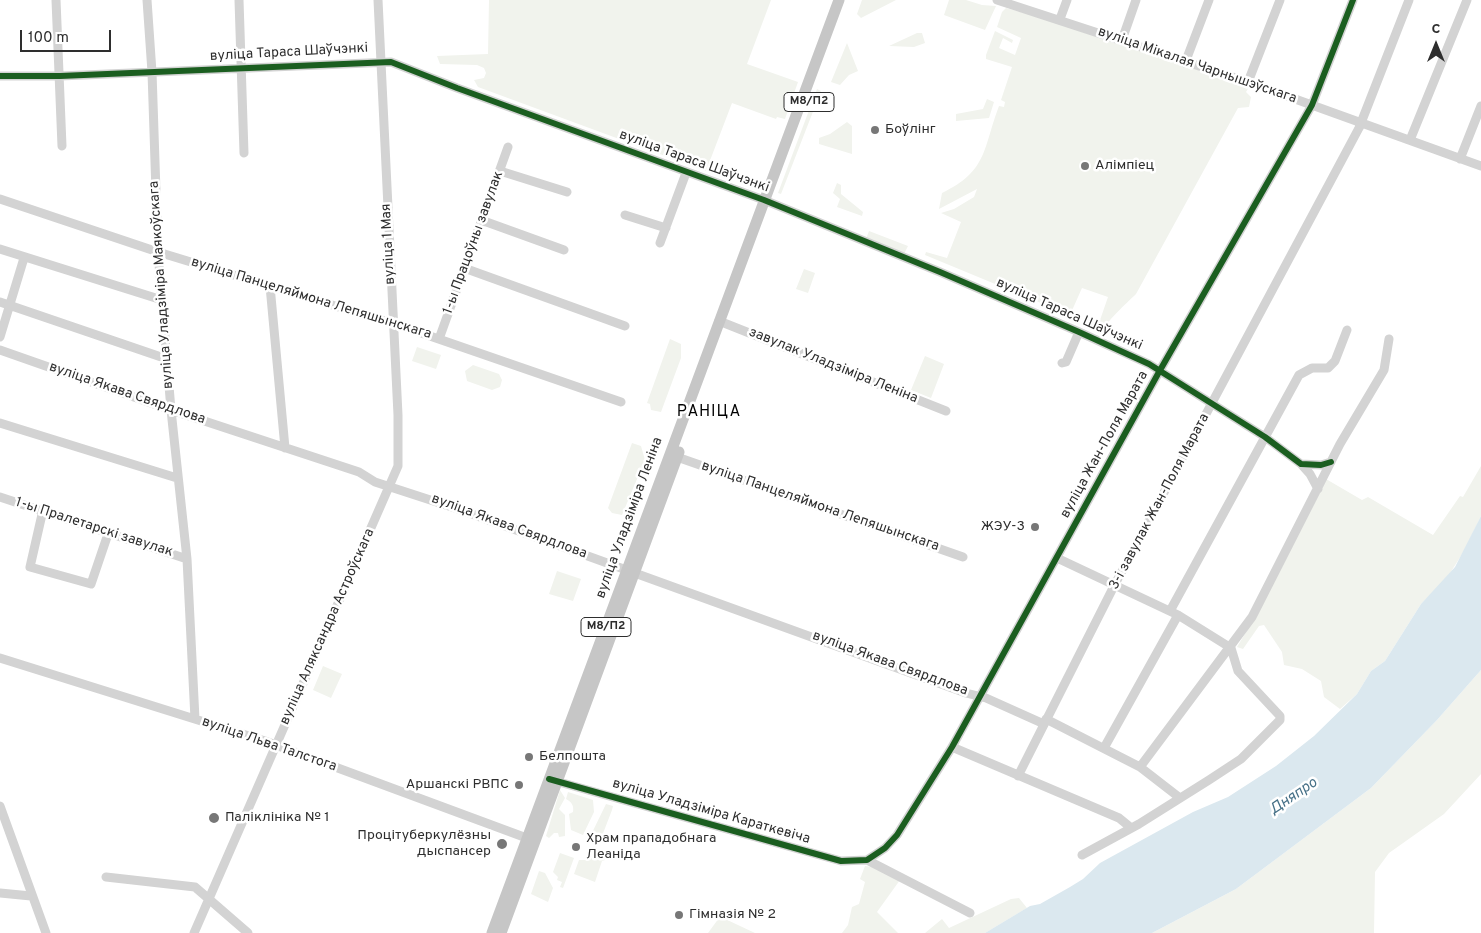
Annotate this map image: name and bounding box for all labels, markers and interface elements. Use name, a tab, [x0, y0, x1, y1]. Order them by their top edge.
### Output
scale bar	[22, 20, 114, 52]
north arrow	[1411, 20, 1461, 70]
text: С	[1432, 21, 1440, 38]
street label: вуліца Мікалая Чарнышэўскага	[1095, 24, 1299, 108]
text: 100 m	[28, 29, 69, 48]
street label: вуліца Тараса Шаўчэнкі	[209, 40, 369, 66]
road number: М8/П2	[784, 92, 834, 111]
place label: Боўлінг	[885, 122, 936, 138]
marker: Боўлінг	[869, 124, 881, 136]
street label: вуліца Тараса Шаўчэнкі	[617, 127, 771, 197]
place label: Алімпіец	[1095, 158, 1154, 174]
marker: Алімпіец	[1079, 160, 1091, 172]
street label: 1-ы Працоўны завулак	[440, 169, 508, 317]
street label: вуліца Уладзіміра Маякоўскага	[146, 180, 178, 390]
street label: вуліца 1 Мая	[378, 203, 400, 285]
street label: вуліца Панцеляймона Лепяшынскага	[189, 254, 433, 344]
street label: вуліца Тараса Шаўчэнкі	[993, 275, 1145, 355]
street label: завулак Уладзіміра Леніна	[746, 324, 920, 408]
street label: вуліца Якава Свярдлова	[47, 359, 207, 429]
street label: вуліца Жан-Поля Марата	[1057, 368, 1153, 522]
district label: РАНІЦА	[676, 403, 742, 423]
street label: 3-і завулак Жан-Поля Марата	[1106, 411, 1214, 593]
street label: вуліца Уладзіміра Леніна	[593, 435, 667, 601]
street label: вуліца Панцеляймона Лепяшынскага	[699, 458, 941, 556]
street label: вуліца Якава Свярдлова	[429, 491, 589, 563]
street label: 1-ы Пралетарскі завулак	[13, 495, 175, 561]
place label: ЖЭУ-3	[981, 519, 1025, 535]
marker: ЖЭУ-3	[1029, 521, 1041, 533]
street label: вуліца Аляксандра Астроўскага	[277, 526, 379, 728]
road number: М8/П2	[581, 618, 631, 636]
street label: вуліца Якава Свярдлова	[810, 628, 970, 700]
street label: вуліца Льва Талстога	[199, 714, 339, 776]
place label: Белпошта	[539, 749, 606, 765]
marker: Белпошта	[523, 751, 535, 763]
water label: Дняпро	[1267, 775, 1321, 819]
street label: вуліца Уладзіміра Караткевіча	[610, 776, 812, 848]
place label: Аршанскі РВПС	[406, 777, 509, 793]
marker: Аршанскі РВПС	[513, 779, 525, 791]
place label: Паліклініка № 1	[225, 810, 330, 826]
marker: Паліклініка № 1	[207, 811, 221, 825]
place label: Процітуберкулёзны дыспансер	[357, 828, 491, 860]
place label: Храм прападобнага Леаніда	[586, 831, 716, 864]
marker: Процітуберкулёзны дыспансер	[495, 837, 509, 851]
marker: Храм прападобнага Леаніда	[570, 841, 582, 853]
place label: Гімназія № 2	[689, 907, 776, 923]
marker: Гімназія № 2	[673, 909, 685, 921]

